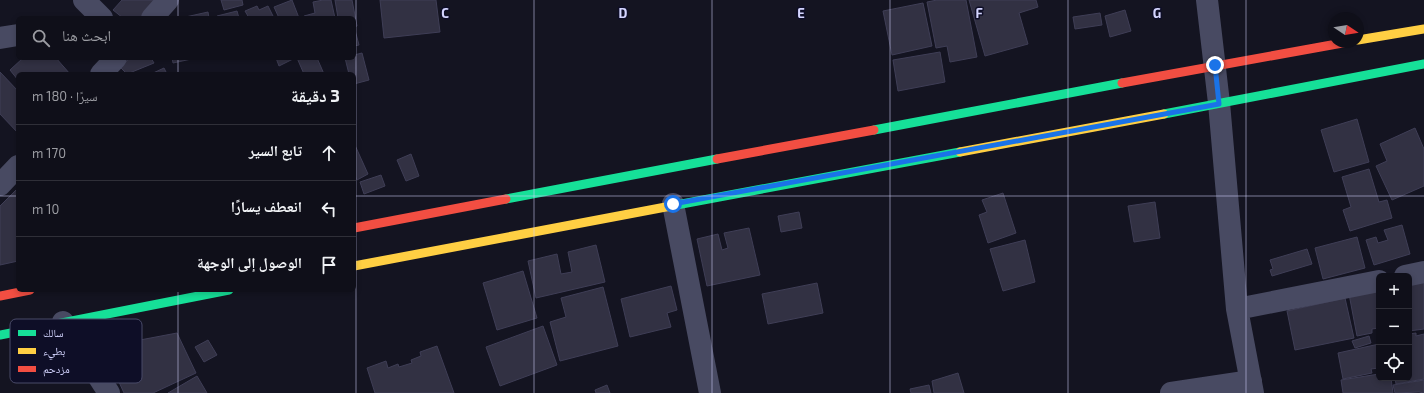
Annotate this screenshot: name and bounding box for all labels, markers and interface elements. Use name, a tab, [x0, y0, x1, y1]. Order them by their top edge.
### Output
text: C	[441, 5, 449, 21]
text: D	[619, 5, 628, 21]
text: E	[797, 5, 805, 21]
text: F	[975, 5, 983, 21]
text: G	[1153, 5, 1161, 21]
north arrow	[1328, 12, 1364, 48]
search box	[16, 16, 356, 60]
text: ابحث هنا	[62, 26, 111, 44]
icon: search	[30, 27, 52, 49]
route end	[1206, 56, 1224, 74]
text: 3 دقيقة	[291, 85, 340, 105]
text: سيرًا · 180 m	[32, 88, 98, 104]
text: تابع السير	[249, 141, 302, 159]
icon: ahead	[318, 142, 340, 164]
text: 170 m	[32, 145, 66, 161]
route start	[664, 195, 682, 213]
text: انعطف يسارًا	[231, 197, 302, 215]
icon: left	[318, 198, 340, 220]
text: 10 m	[32, 201, 59, 217]
text: الوصول إلى الوجهة	[197, 253, 302, 271]
icon: arrive	[318, 254, 340, 276]
map controls	[1376, 273, 1412, 381]
button: +	[1376, 273, 1412, 309]
button: −	[1376, 309, 1412, 345]
legend	[10, 319, 142, 383]
text: سالك	[43, 326, 63, 339]
text: بطيء	[43, 344, 65, 360]
button: locate	[1376, 345, 1412, 381]
text: مزدحم	[43, 362, 70, 377]

